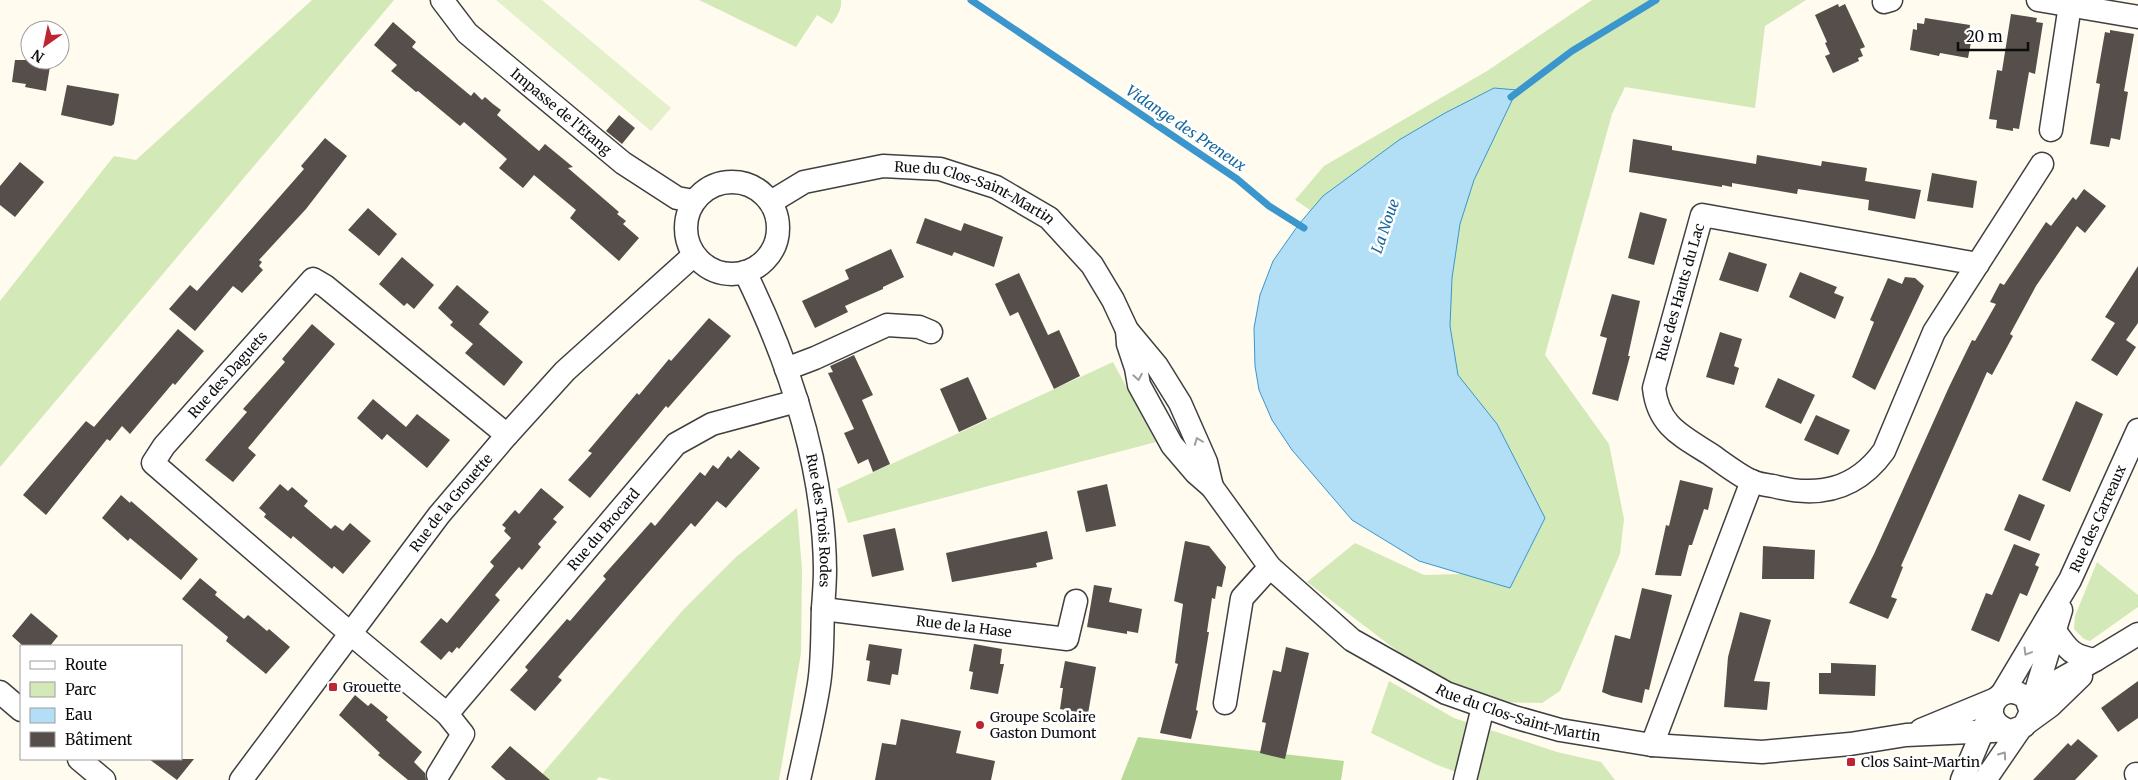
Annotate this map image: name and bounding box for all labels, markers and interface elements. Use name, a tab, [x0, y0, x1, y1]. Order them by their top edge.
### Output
north arrow	[20, 20, 70, 70]
scale bar	[1958, 20, 2028, 52]
text: 20 m	[1966, 27, 2003, 46]
text: N	[28, 45, 47, 66]
street label: Impasse de l'Etang	[507, 64, 616, 159]
water label: Vidange des Preneux	[1122, 81, 1250, 175]
street label: Rue du Clos-Saint-Martin	[894, 158, 1059, 228]
water label: La Noue	[1367, 196, 1403, 256]
street label: Rue des Hauts du Lac	[1652, 221, 1708, 363]
street label: Rue des Daguets	[184, 328, 271, 422]
one-way arrow	[1132, 373, 1143, 381]
one-way arrow	[1194, 437, 1204, 446]
street label: Rue de la Grouette	[406, 450, 496, 555]
street label: Rue des Trois Rodes	[802, 452, 834, 588]
street label: Rue des Carreaux	[2066, 462, 2130, 575]
street label: Rue du Brocard	[564, 484, 644, 574]
street label: Rue de la Hase	[915, 612, 1013, 641]
legend	[20, 645, 182, 760]
one-way arrow	[2023, 647, 2033, 656]
text: Route	[65, 655, 107, 674]
place label: Grouette	[343, 678, 401, 696]
text: Parc	[65, 680, 97, 699]
street label: Rue du Clos-Saint-Martin	[1433, 680, 1602, 745]
marker: Grouette	[327, 681, 339, 693]
text: Eau	[65, 705, 92, 724]
place label: Groupe Scolaire Gaston Dumont	[990, 708, 1097, 742]
marker: Groupe Scolaire Gaston Dumont	[974, 719, 986, 731]
text: Bâtiment	[65, 730, 133, 749]
one-way arrow	[1997, 751, 2006, 761]
place label: Clos Saint-Martin	[1861, 753, 1980, 771]
marker: Clos Saint-Martin	[1845, 756, 1857, 768]

